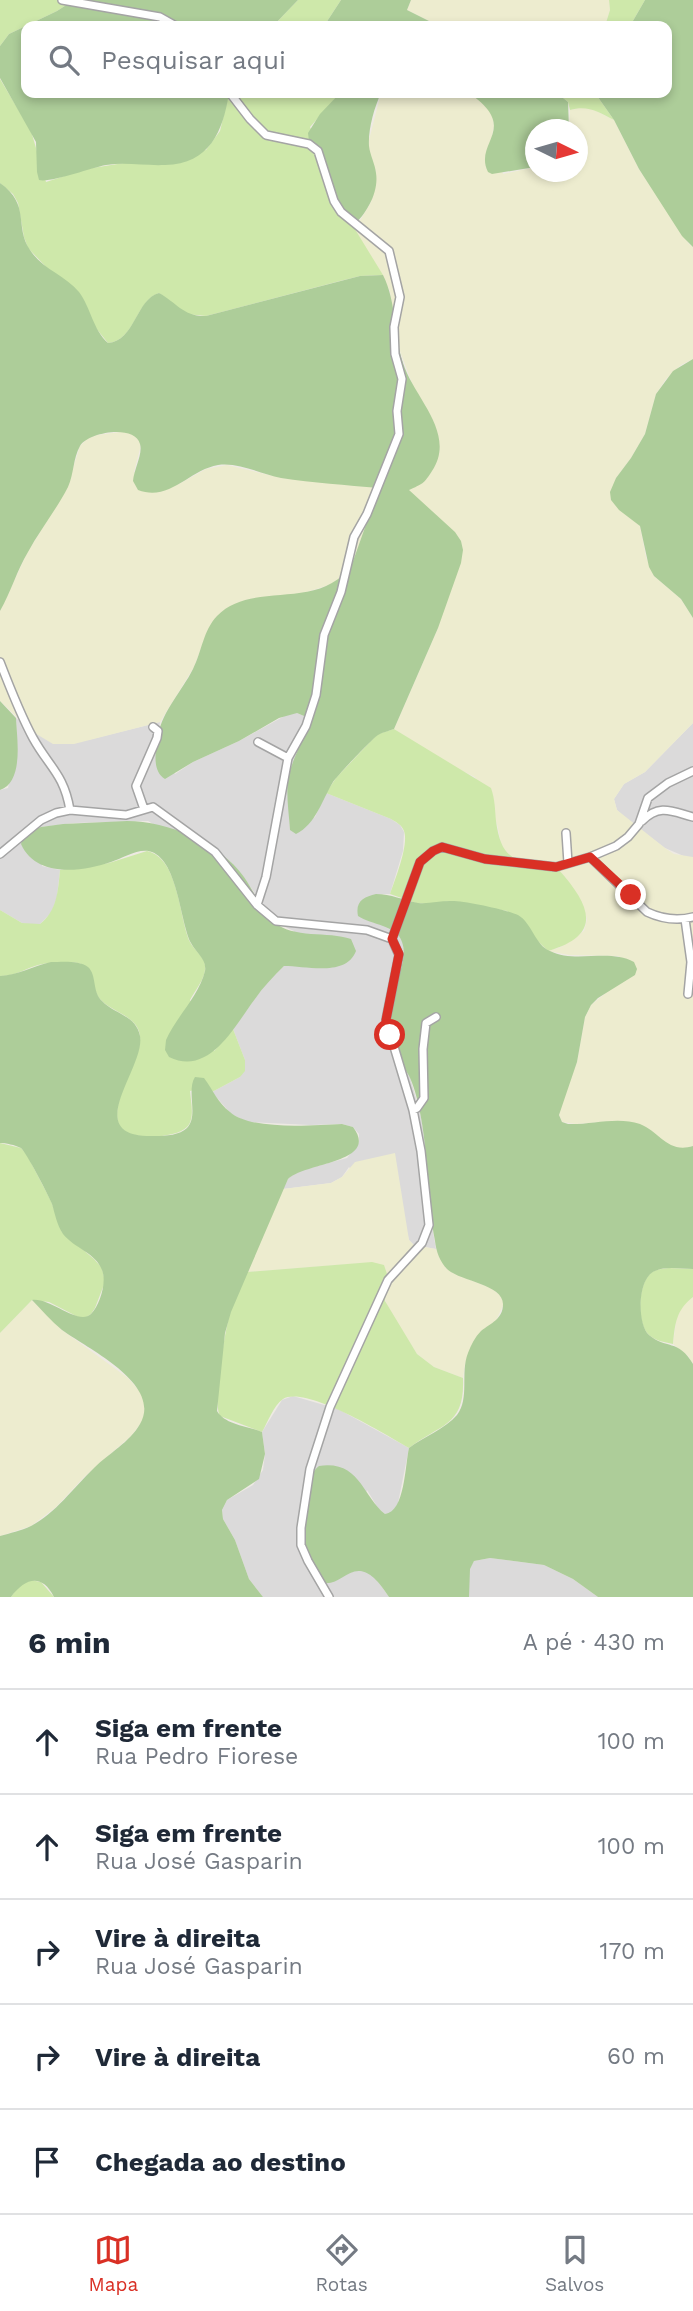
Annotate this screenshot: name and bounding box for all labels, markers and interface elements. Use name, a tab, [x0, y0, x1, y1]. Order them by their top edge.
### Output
search box	[21, 21, 672, 98]
icon: search	[45, 41, 83, 79]
text: Pesquisar aqui	[101, 45, 286, 75]
north arrow	[525, 119, 588, 182]
route end	[615, 879, 646, 910]
route start	[374, 1019, 405, 1050]
text: 6 min	[28, 1625, 111, 1660]
text: A pé · 430 m	[523, 1629, 665, 1656]
text: Siga em frente	[95, 1713, 282, 1743]
icon: ahead	[28, 1723, 66, 1761]
text: 100 m	[598, 1728, 665, 1755]
text: Rua Pedro Fiorese	[95, 1743, 298, 1770]
text: Siga em frente	[95, 1818, 282, 1848]
icon: ahead	[28, 1828, 66, 1866]
text: 100 m	[598, 1833, 665, 1860]
text: Rua José Gasparin	[95, 1848, 303, 1875]
text: Vire à direita	[95, 1923, 260, 1953]
icon: right	[28, 1933, 66, 1971]
text: 170 m	[600, 1938, 665, 1965]
text: Rua José Gasparin	[95, 1953, 303, 1980]
icon: right	[28, 2038, 66, 2076]
text: Vire à direita	[95, 2042, 260, 2072]
text: 60 m	[607, 2043, 665, 2070]
icon: arrive	[28, 2143, 66, 2181]
text: Chegada ao destino	[95, 2147, 346, 2177]
tab: Mapa	[89, 2231, 138, 2296]
tab: Rotas	[315, 2231, 368, 2296]
tab: Salvos	[545, 2231, 604, 2296]

